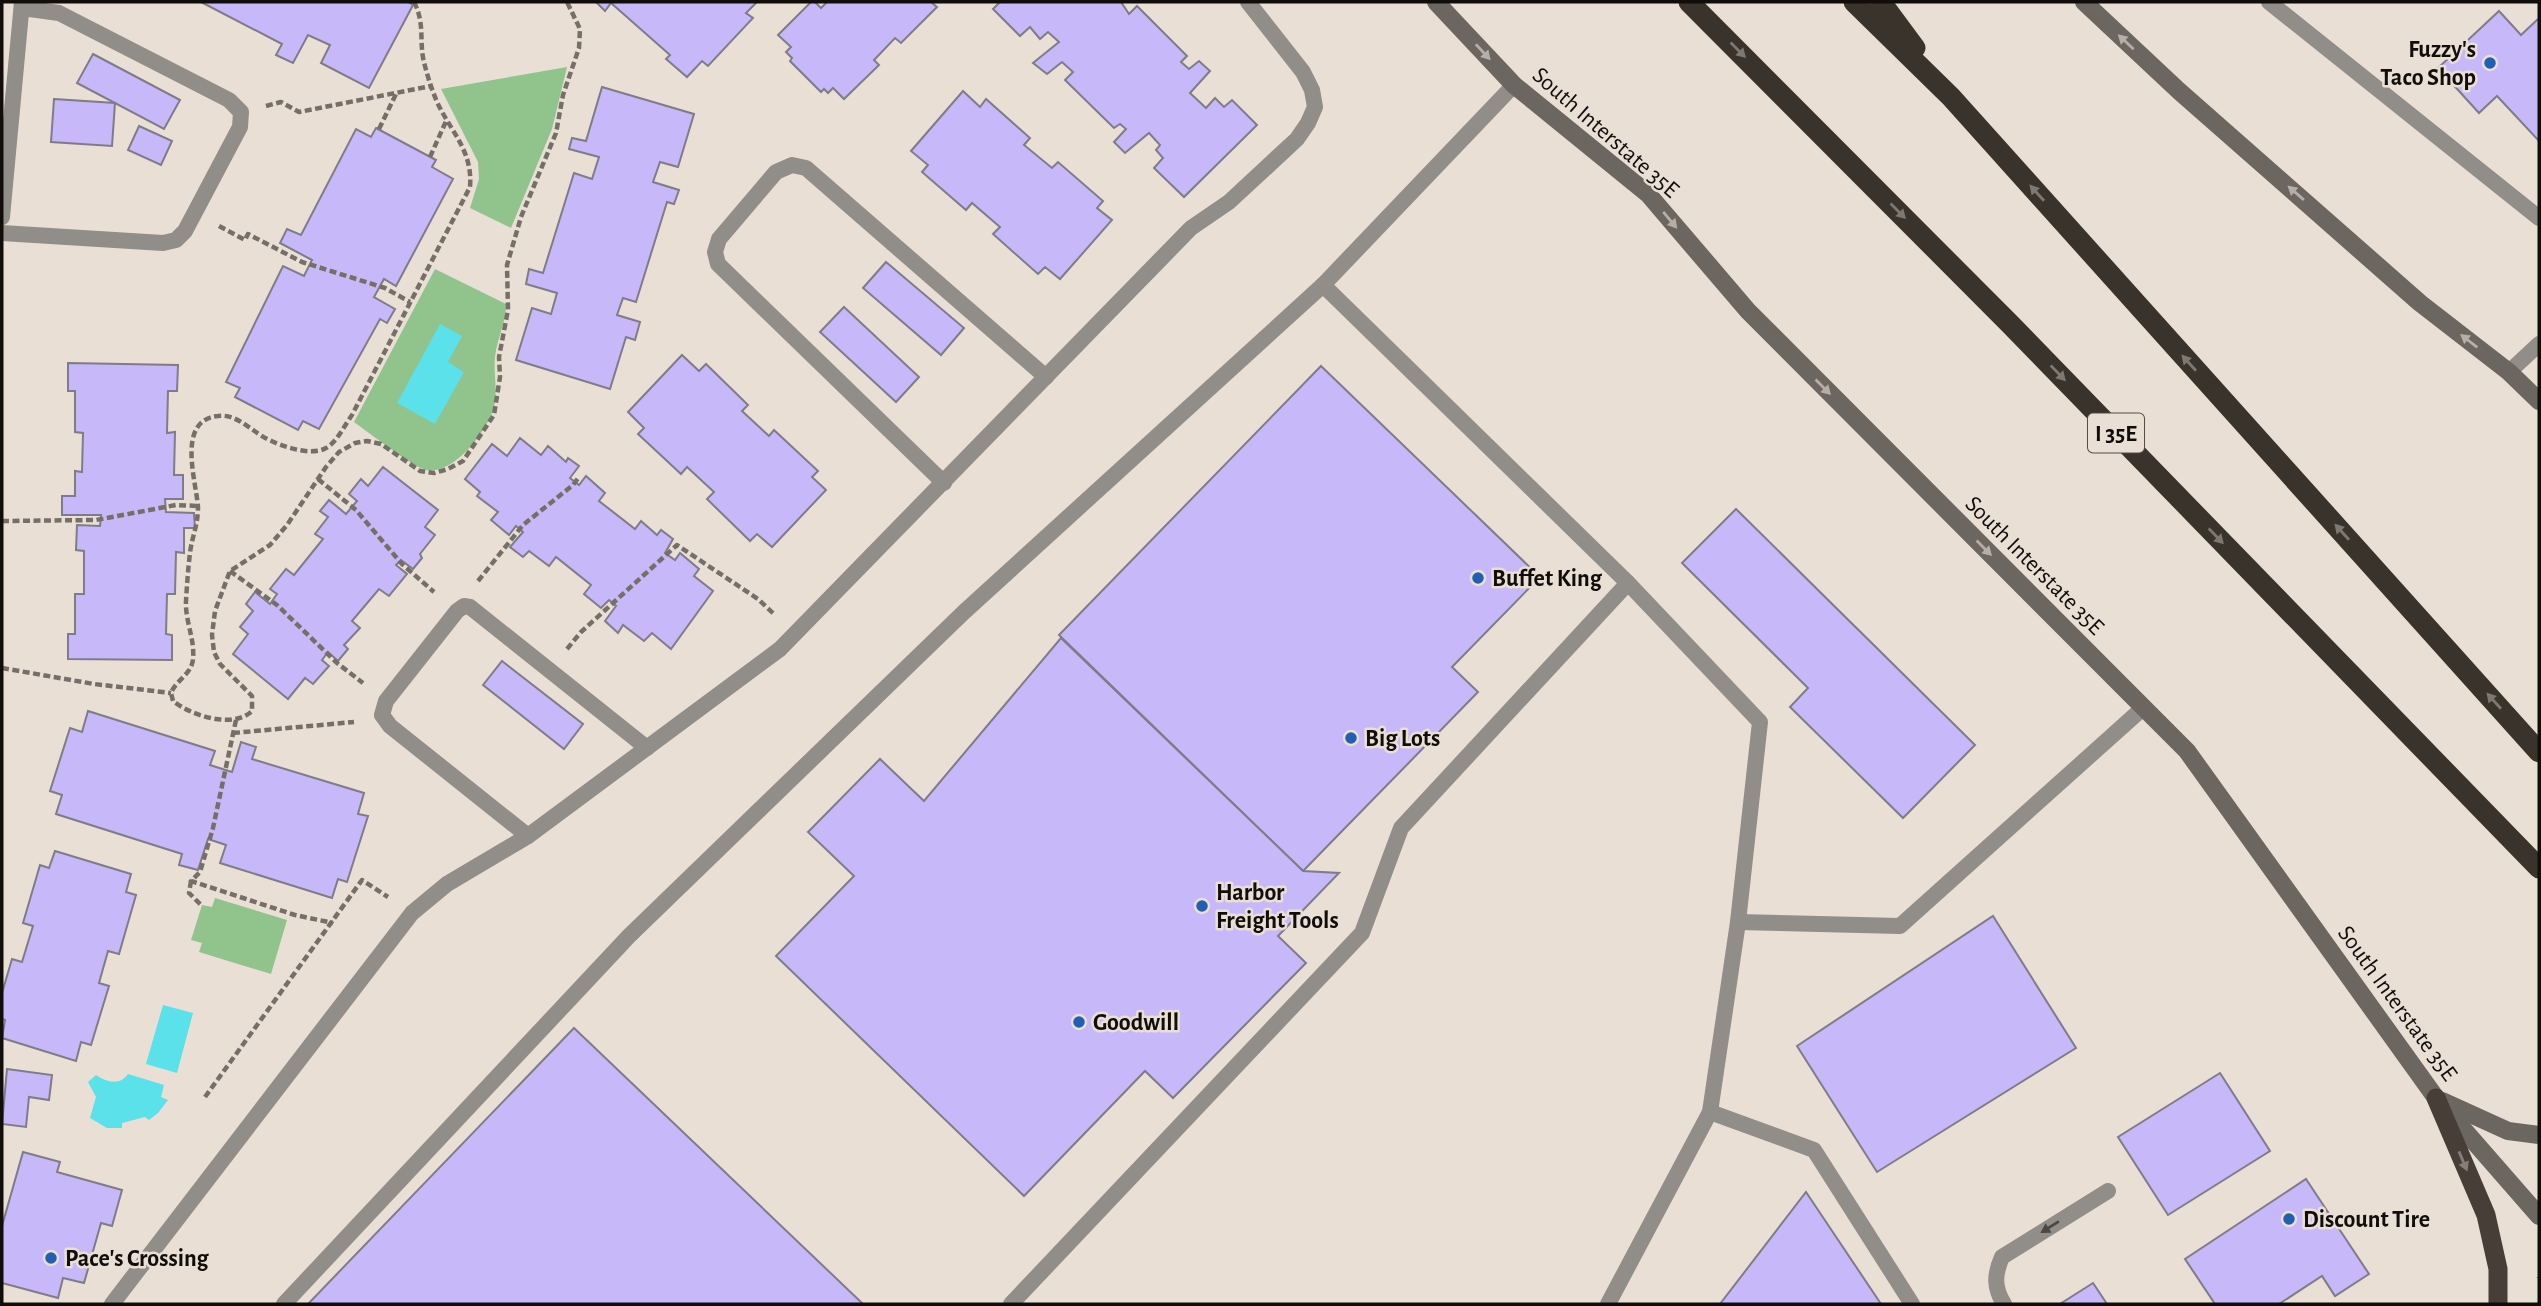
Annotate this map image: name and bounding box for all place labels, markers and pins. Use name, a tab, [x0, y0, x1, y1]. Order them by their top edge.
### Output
place label: Fuzzy's Taco Shop	[2380, 38, 2476, 90]
marker: Fuzzy's Taco Shop	[2482, 55, 2498, 71]
place label: Buffet King	[1492, 567, 1603, 591]
marker: Buffet King	[1470, 570, 1486, 586]
place label: Big Lots	[1365, 727, 1440, 751]
marker: Big Lots	[1343, 730, 1359, 746]
place label: Harbor Freight Tools	[1216, 881, 1339, 933]
marker: Harbor Freight Tools	[1194, 898, 1210, 914]
place label: Goodwill	[1093, 1011, 1179, 1035]
marker: Goodwill	[1071, 1014, 1087, 1030]
place label: Discount Tire	[2303, 1208, 2430, 1232]
marker: Discount Tire	[2281, 1211, 2297, 1227]
place label: Pace's Crossing	[65, 1247, 210, 1271]
marker: Pace's Crossing	[43, 1250, 59, 1266]

